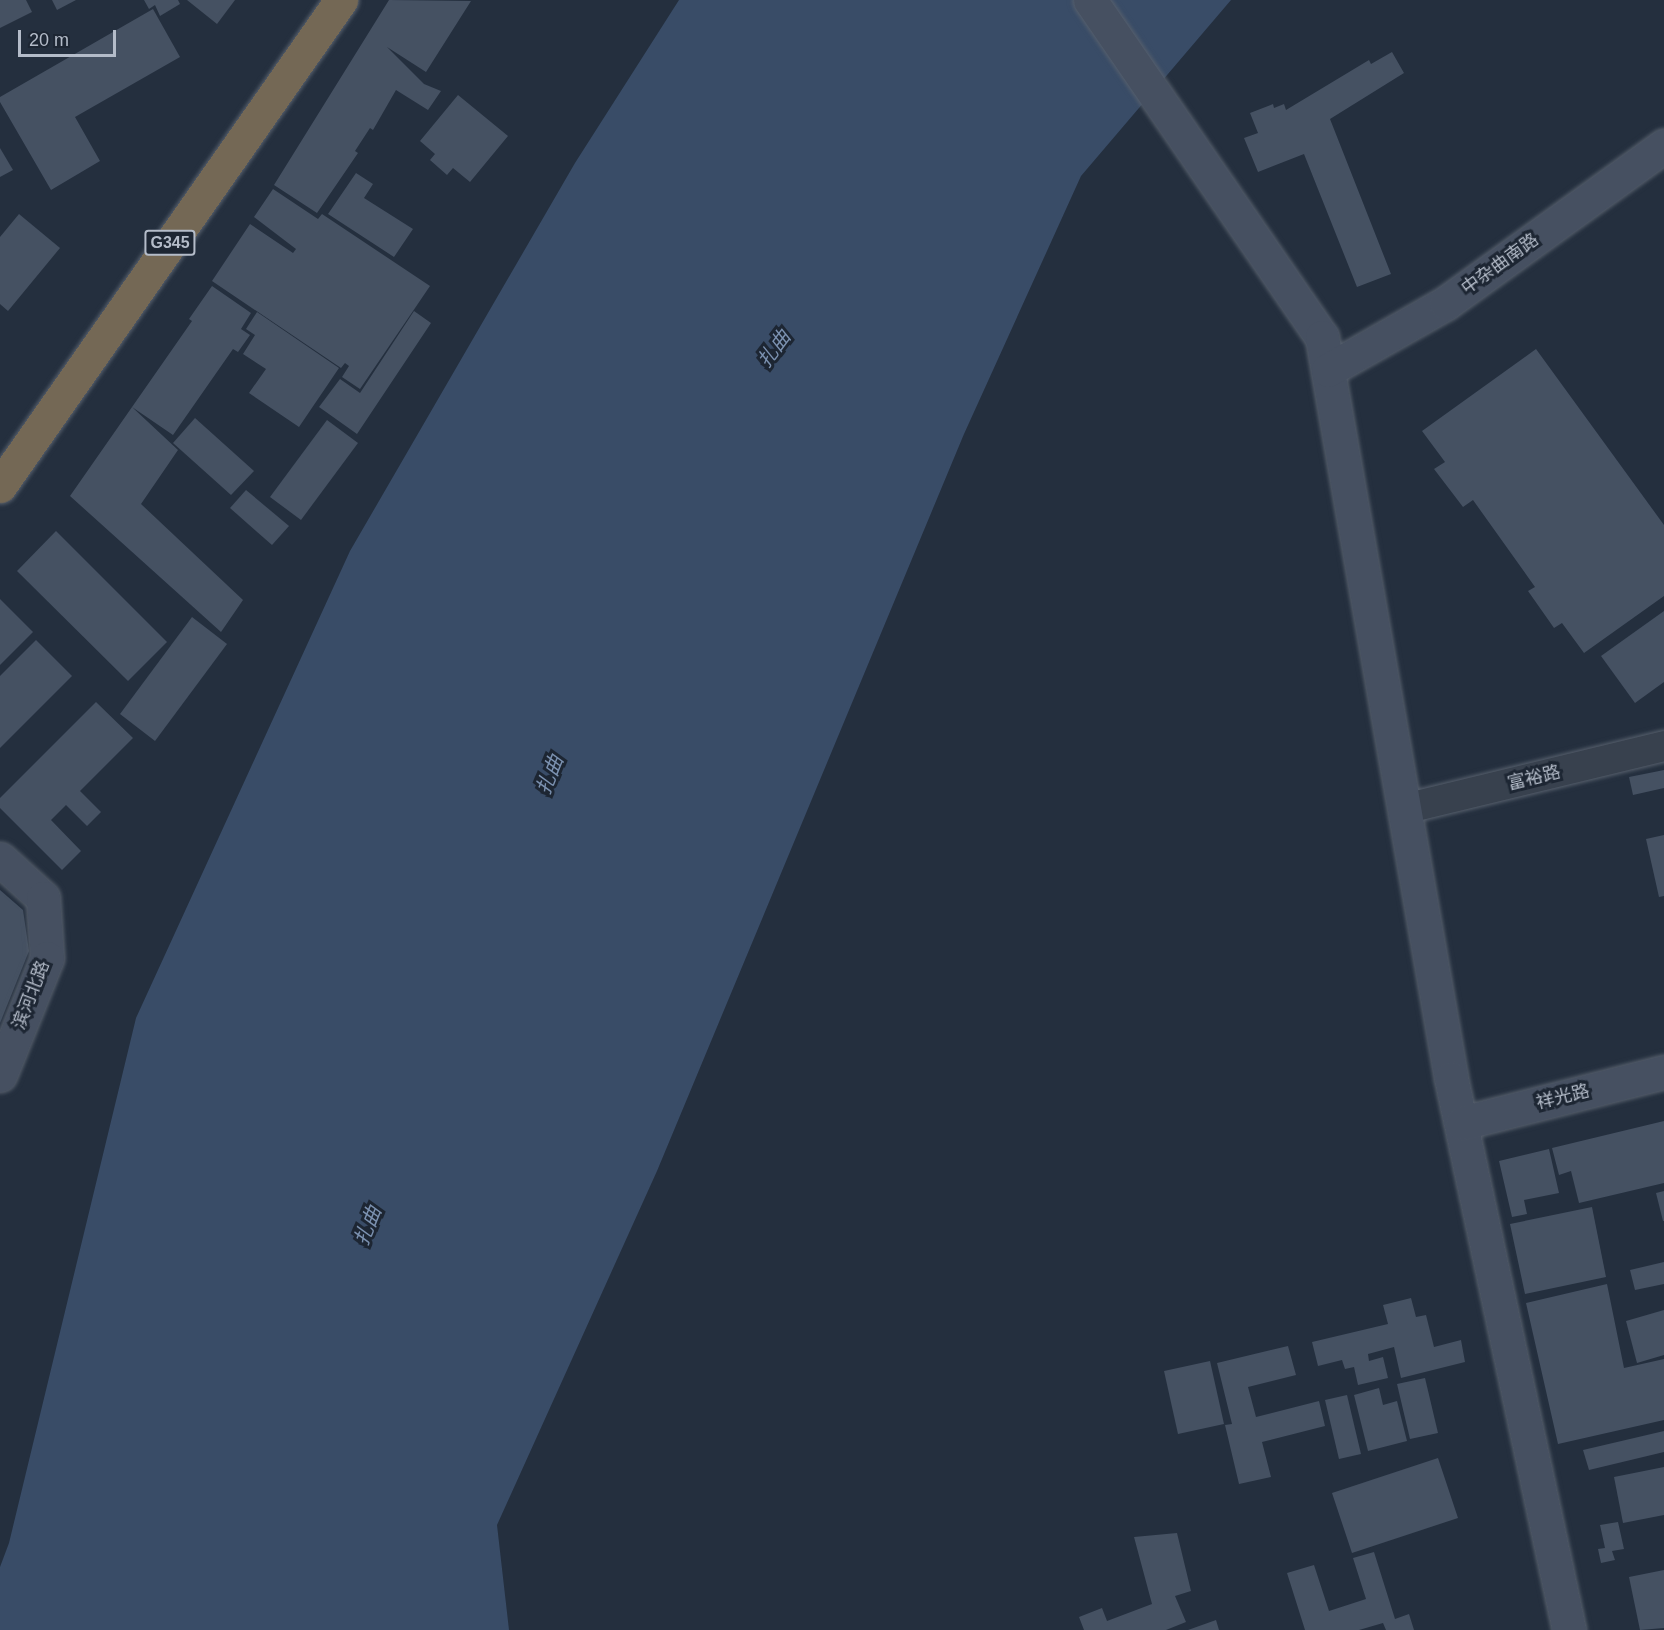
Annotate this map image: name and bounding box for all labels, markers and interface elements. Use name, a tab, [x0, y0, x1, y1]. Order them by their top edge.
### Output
scale bar	[21, 18, 118, 56]
text: 20 m	[29, 30, 69, 50]
street label: 中杂曲南路	[1457, 229, 1543, 299]
road number: G345	[143, 230, 197, 256]
water label: 扎曲	[752, 326, 796, 372]
water label: 扎曲	[531, 752, 569, 798]
street label: 富裕路	[1505, 761, 1563, 795]
street label: 滨河北路	[8, 958, 54, 1032]
street label: 祥光路	[1534, 1080, 1592, 1114]
water label: 扎曲	[349, 1203, 387, 1249]

